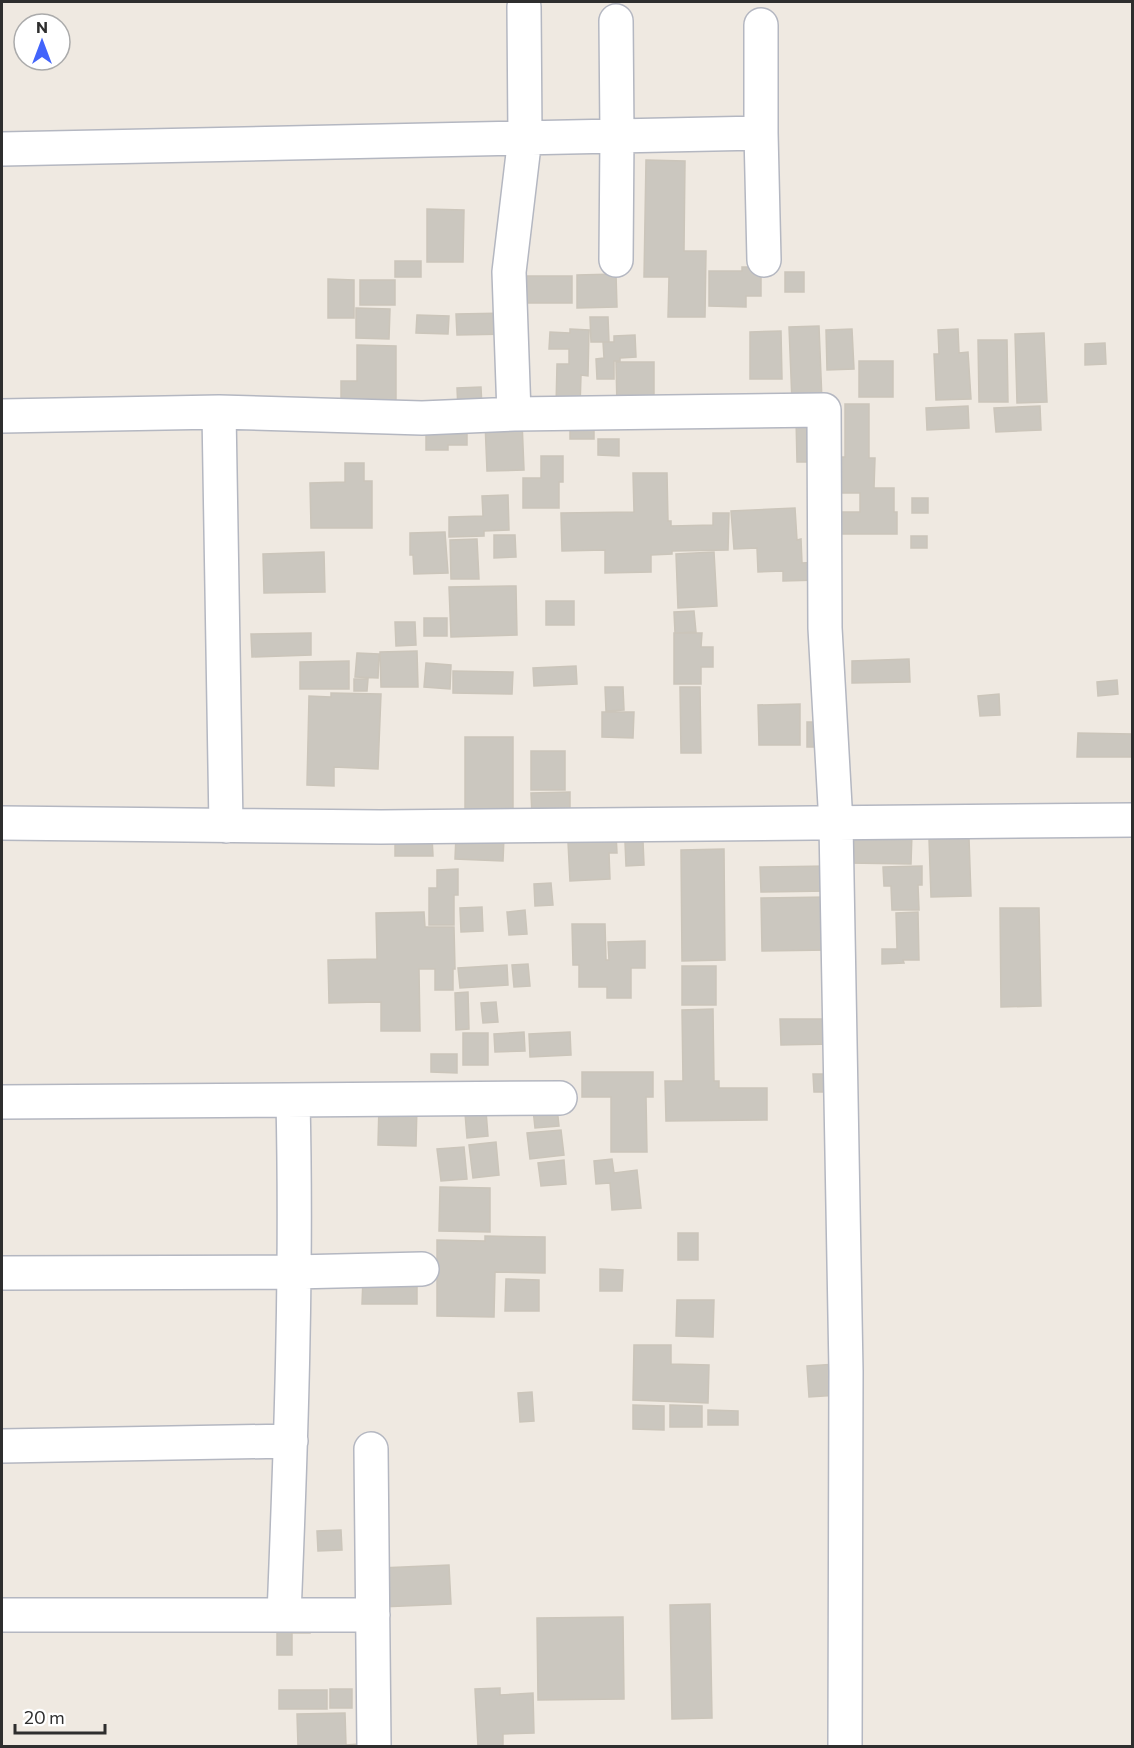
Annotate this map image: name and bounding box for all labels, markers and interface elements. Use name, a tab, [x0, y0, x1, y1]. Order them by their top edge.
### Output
north arrow	[12, 12, 72, 72]
text: N	[36, 17, 48, 36]
scale bar	[15, 1697, 105, 1735]
text: 20 m	[24, 1706, 65, 1728]

